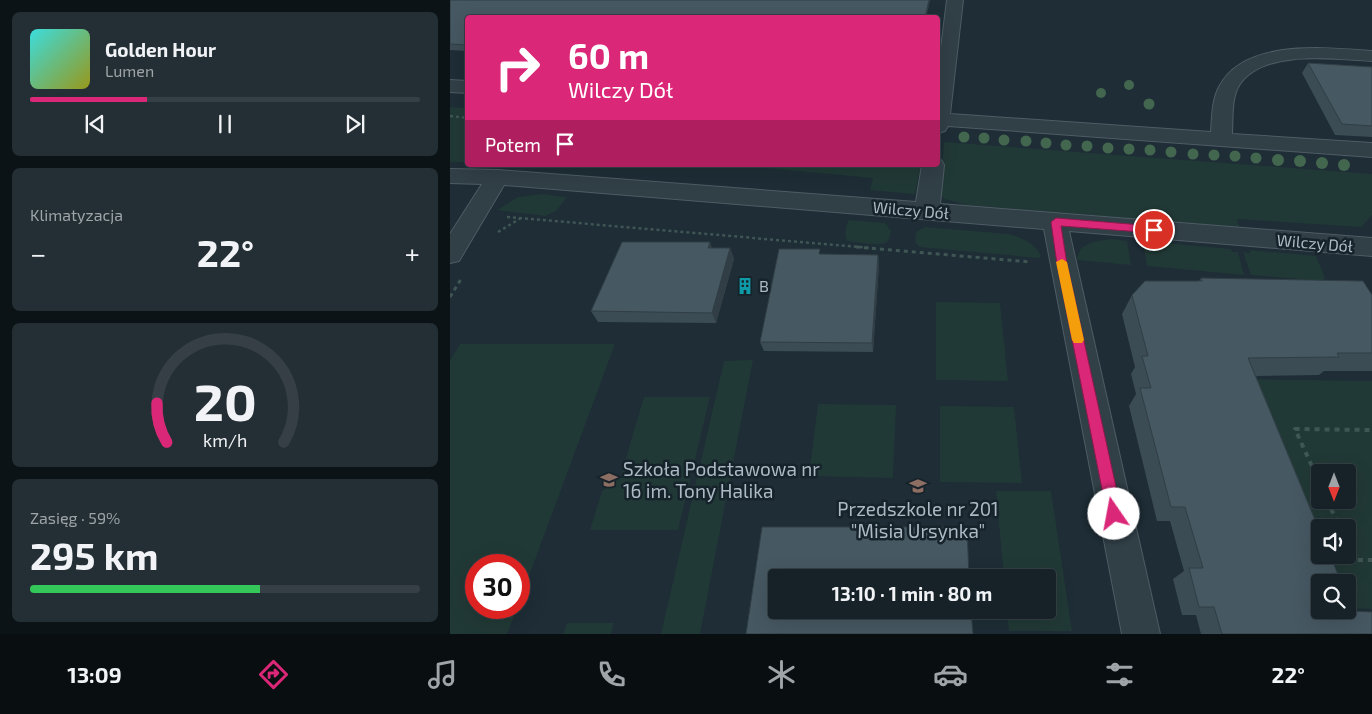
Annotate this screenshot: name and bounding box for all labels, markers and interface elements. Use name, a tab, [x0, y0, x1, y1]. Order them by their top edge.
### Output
text: 60 m	[568, 34, 649, 76]
icon: right	[485, 35, 550, 100]
text: Golden Hour	[105, 38, 216, 61]
text: Lumen	[105, 61, 154, 80]
text: Wilczy Dół	[568, 76, 673, 102]
icon: previous	[81, 110, 109, 138]
icon: pause	[211, 110, 239, 138]
icon: next	[341, 110, 369, 138]
icon: arrive	[551, 130, 579, 158]
text: Potem	[485, 133, 541, 156]
street label: Wilczy Dół	[872, 197, 950, 222]
text: Klimatyzacja	[30, 205, 123, 224]
pin	[1133, 209, 1175, 251]
icon: arrive	[1140, 216, 1168, 244]
text: 22°	[197, 229, 254, 275]
street label: Wilczy Dół	[1276, 230, 1354, 255]
text: −	[30, 236, 46, 270]
text: +	[405, 236, 420, 270]
building icon: B	[735, 276, 755, 296]
place label: B	[759, 276, 769, 295]
text: 20	[193, 369, 257, 431]
text: km/h	[203, 429, 247, 451]
place label: Szkoła Podstawowa nr 16 im. Tony Halika	[623, 457, 820, 502]
north arrow	[1311, 464, 1356, 509]
map controls	[1311, 464, 1356, 619]
school or university icon: Szkoła Podstawowa nr 16 im. Tony Halika	[599, 470, 619, 490]
school or university icon: Przedszkole nr 201 "Misia Ursynka"	[908, 476, 928, 496]
position arrow	[1087, 487, 1139, 539]
place label: Przedszkole nr 201 "Misia Ursynka"	[837, 497, 999, 542]
text: Zasięg · 59%	[30, 508, 120, 527]
button: sound	[1311, 519, 1356, 564]
text: 295 km	[30, 532, 158, 578]
speed limit sign: 30	[465, 554, 530, 619]
button: search	[1311, 574, 1356, 619]
text: 13:10 · 1 min · 80 m	[832, 582, 992, 605]
icon: directions	[256, 657, 291, 692]
icon: music	[425, 657, 460, 692]
icon: phone	[594, 657, 629, 692]
icon: climate	[764, 657, 799, 692]
icon: car	[933, 657, 968, 692]
icon: filters	[1102, 657, 1137, 692]
text: 13:09	[67, 661, 122, 687]
text: 22°	[1272, 661, 1305, 687]

